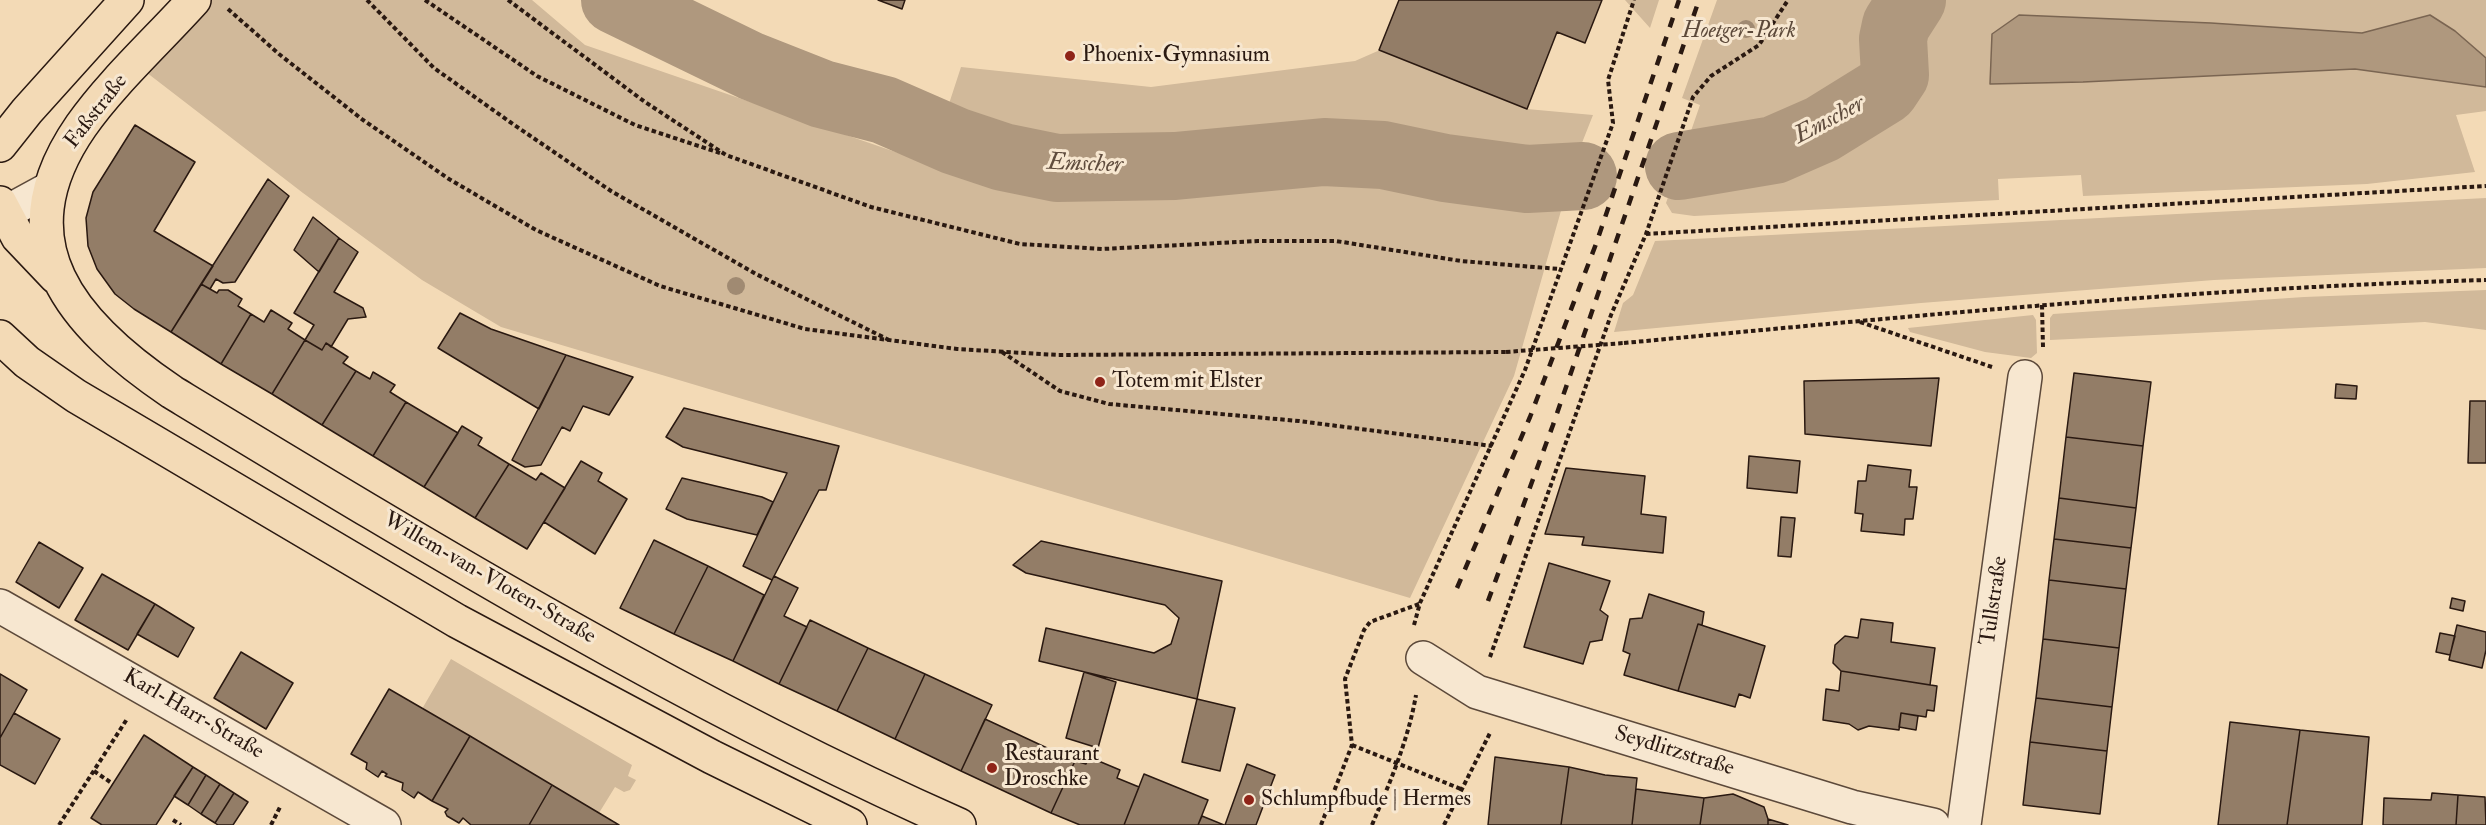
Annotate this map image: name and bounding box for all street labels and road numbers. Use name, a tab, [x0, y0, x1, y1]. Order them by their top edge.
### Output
street label: Faßstraße	[60, 70, 134, 154]
street label: Willem-van-Vloten-Straße	[378, 507, 600, 651]
street label: Tullstraße	[1976, 555, 2014, 647]
street label: Karl-Harr-Straße	[118, 664, 268, 766]
street label: Seydlitzstraße	[1611, 721, 1737, 783]

